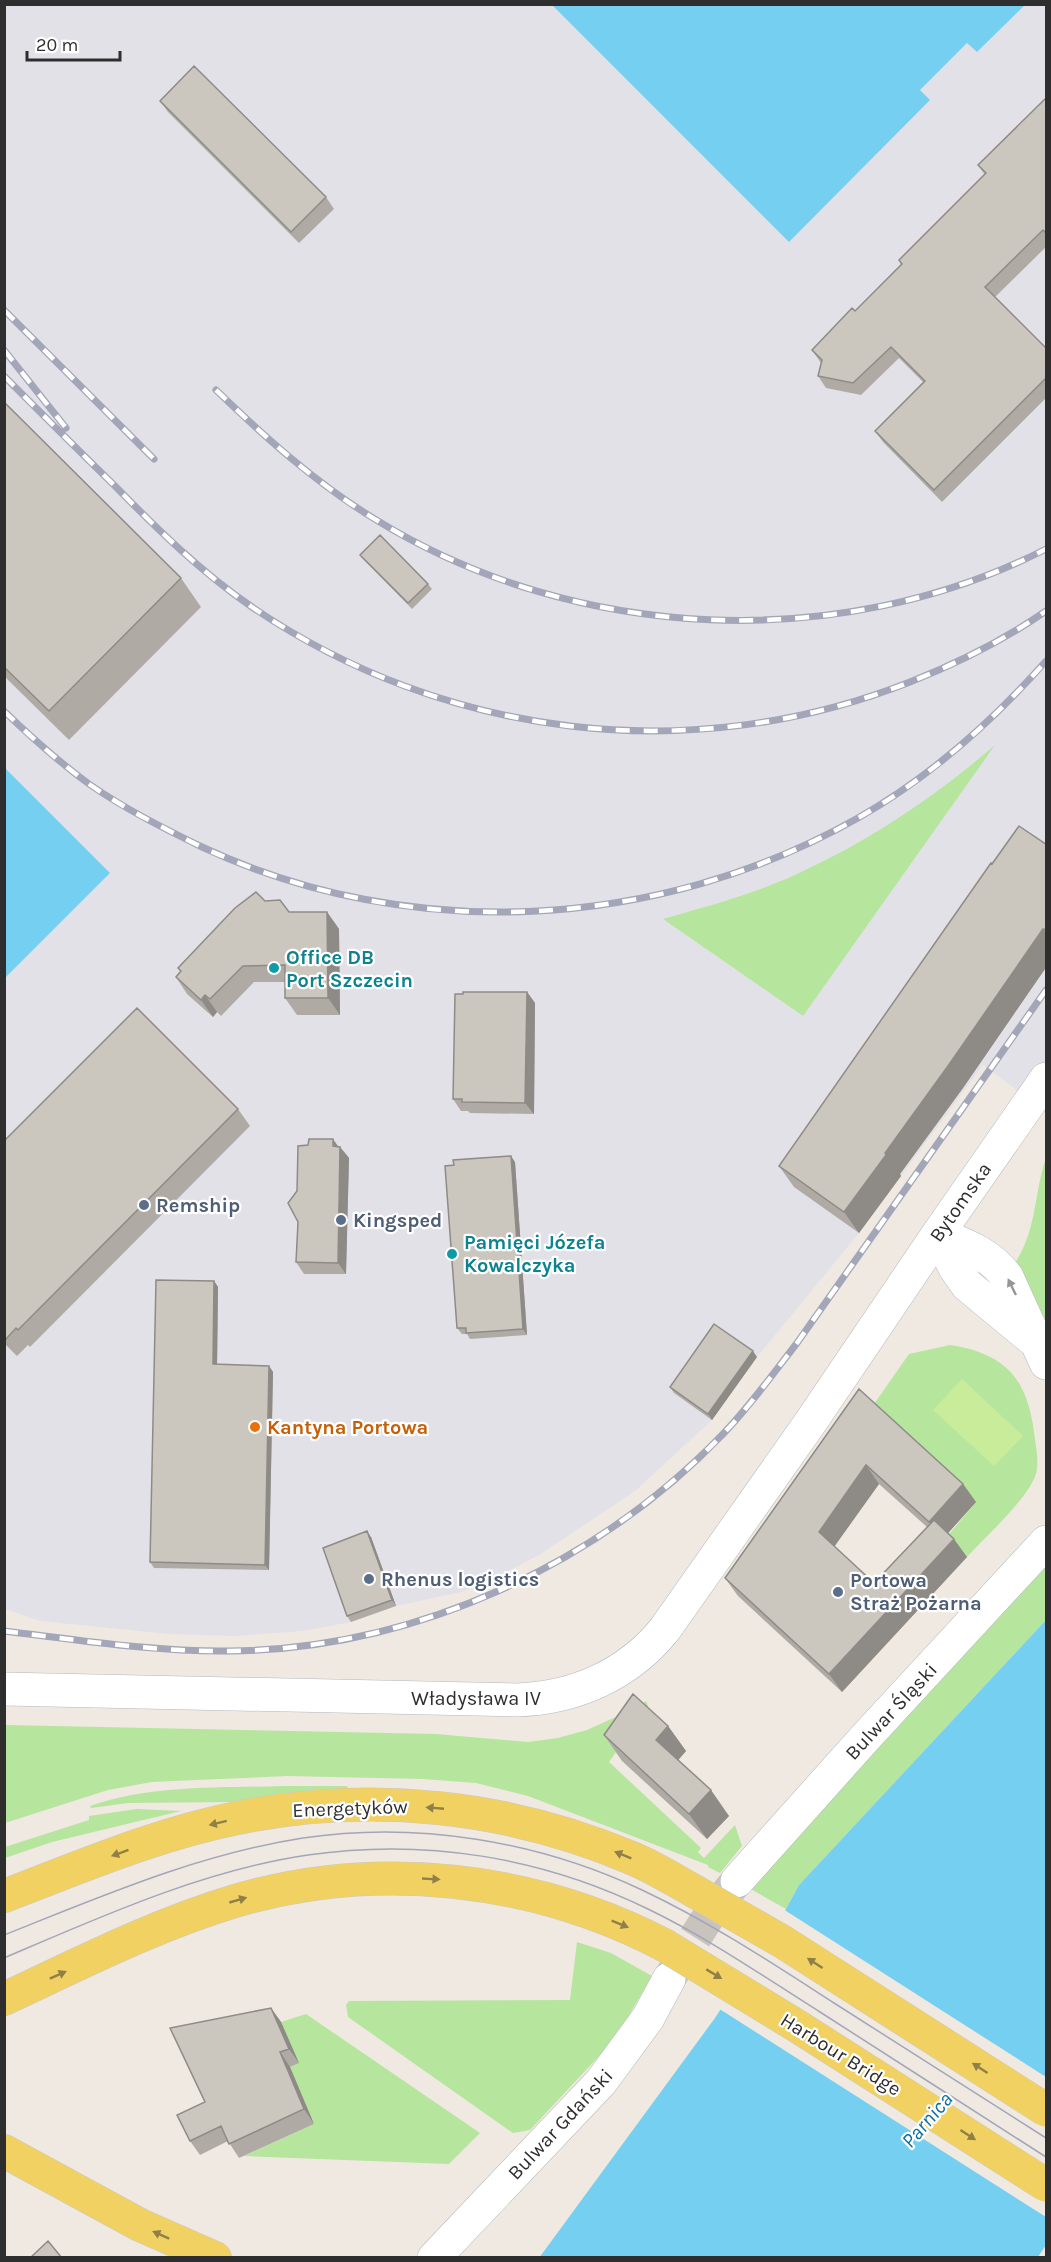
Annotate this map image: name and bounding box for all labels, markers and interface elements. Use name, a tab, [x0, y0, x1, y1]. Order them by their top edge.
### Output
scale bar	[27, 24, 120, 62]
text: 20 m	[36, 34, 78, 56]
place label: Office DB Port Szczecin	[286, 946, 413, 992]
marker: Office DB Port Szczecin	[267, 961, 281, 975]
street label: Bytomska	[925, 1158, 996, 1246]
place label: Remship	[156, 1194, 240, 1217]
marker: Remship	[137, 1198, 151, 1212]
place label: Kingsped	[353, 1209, 442, 1232]
marker: Kingsped	[334, 1213, 348, 1227]
place label: Pamięci Józefa Kowalczyka	[464, 1231, 605, 1277]
marker: Pamięci Józefa Kowalczyka	[445, 1247, 459, 1261]
one-way arrow	[1008, 1279, 1017, 1296]
place label: Kantyna Portowa	[267, 1416, 428, 1439]
marker: Kantyna Portowa	[248, 1420, 262, 1434]
place label: Rhenus logistics	[381, 1568, 539, 1591]
place label: Portowa Straż Pożarna	[850, 1569, 982, 1615]
marker: Rhenus logistics	[362, 1572, 376, 1586]
marker: Portowa Straż Pożarna	[831, 1585, 845, 1599]
street label: Bulwar Śląski	[840, 1657, 942, 1765]
street label: Władysława IV	[411, 1687, 541, 1710]
street label: Energetyków	[292, 1795, 409, 1822]
one-way arrow	[425, 1803, 444, 1813]
one-way arrow	[209, 1818, 227, 1828]
one-way arrow	[111, 1848, 129, 1858]
one-way arrow	[614, 1850, 632, 1860]
one-way arrow	[421, 1875, 440, 1884]
one-way arrow	[229, 1895, 247, 1904]
one-way arrow	[611, 1919, 629, 1929]
one-way arrow	[807, 1957, 823, 1968]
one-way arrow	[706, 1969, 723, 1979]
one-way arrow	[49, 1970, 66, 1979]
street label: Harbour Bridge	[776, 2008, 905, 2101]
one-way arrow	[971, 2062, 988, 2073]
street label: Bulwar Gdański	[503, 2064, 618, 2185]
water label: Parnica	[896, 2087, 958, 2153]
one-way arrow	[960, 2129, 976, 2140]
one-way arrow	[153, 2230, 170, 2239]

